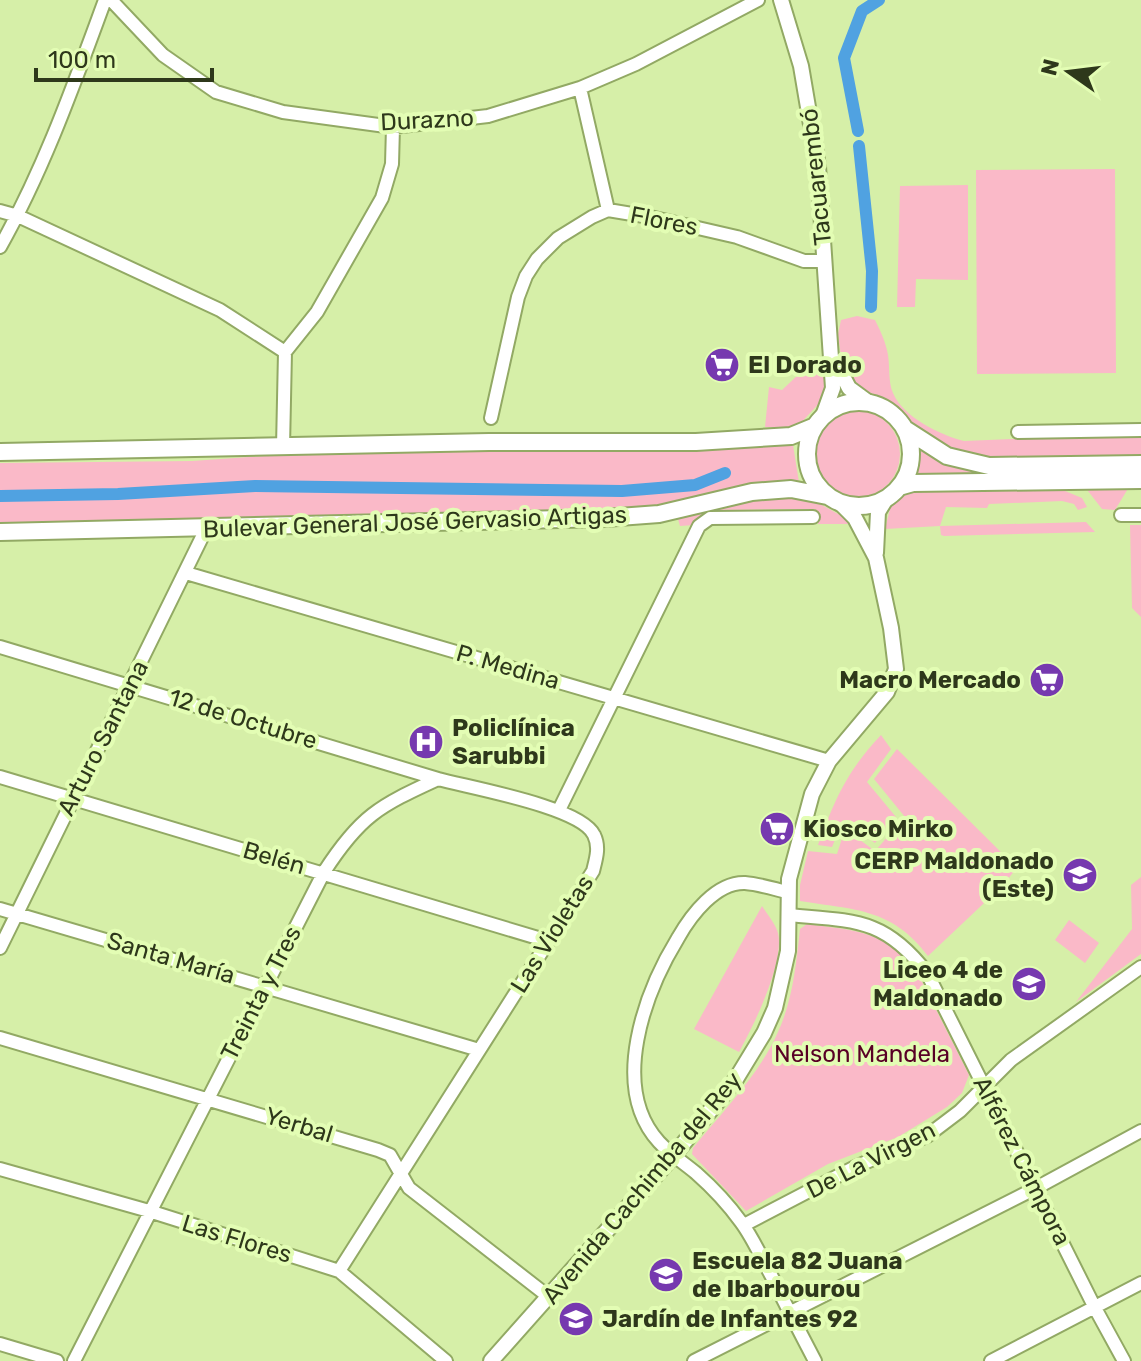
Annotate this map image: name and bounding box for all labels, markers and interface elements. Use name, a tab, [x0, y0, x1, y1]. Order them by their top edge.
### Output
scale bar	[36, 32, 212, 82]
north arrow	[1029, 32, 1109, 112]
text: 100 m	[48, 46, 116, 74]
text: N	[1035, 56, 1065, 78]
street label: Durazno	[379, 104, 475, 136]
street label: Tacuarembó	[795, 107, 837, 247]
street label: Flores	[628, 201, 700, 241]
supermarket icon: El Dorado	[703, 346, 741, 384]
place label: El Dorado	[748, 351, 862, 379]
street label: Bulevar General José Gervasio Artigas	[202, 501, 628, 543]
street label: P. Medina	[453, 639, 563, 695]
street label: Arturo Santana	[52, 656, 154, 820]
supermarket icon: Macro Mercado	[1028, 661, 1066, 699]
place label: Macro Mercado	[839, 666, 1021, 694]
street label: 12 de Octubre	[165, 683, 321, 755]
place label: Policlínica Sarubbi	[452, 714, 575, 770]
hospital icon: Policlínica Sarubbi	[407, 723, 445, 761]
supermarket icon: Kiosco Mirko	[758, 810, 796, 848]
place label: Kiosco Mirko	[803, 815, 953, 843]
street label: Belén	[240, 836, 308, 880]
place label: CERP Maldonado (Este)	[854, 847, 1054, 903]
school or university icon: CERP Maldonado (Este)	[1061, 856, 1099, 894]
street label: Las Violetas	[505, 870, 599, 998]
street label: Treinta y Tres	[215, 921, 307, 1065]
street label: Santa María	[104, 926, 238, 990]
place label: Liceo 4 de Maldonado	[873, 956, 1003, 1012]
school or university icon: Liceo 4 de Maldonado	[1010, 965, 1048, 1003]
park label: Nelson Mandela	[774, 1040, 950, 1068]
street label: Avenida Cachimba del Rey	[537, 1066, 747, 1310]
street label: Alférez Cámpora	[967, 1072, 1077, 1250]
street label: Yerbal	[262, 1101, 336, 1149]
street label: De La Virgen	[802, 1116, 940, 1204]
street label: Las Flores	[179, 1209, 295, 1269]
place label: Escuela 82 Juana de Ibarbourou	[692, 1247, 903, 1303]
school or university icon: Escuela 82 Juana de Ibarbourou	[647, 1256, 685, 1294]
school or university icon: Jardín de Infantes 92	[557, 1300, 595, 1338]
place label: Jardín de Infantes 92	[602, 1305, 858, 1333]

